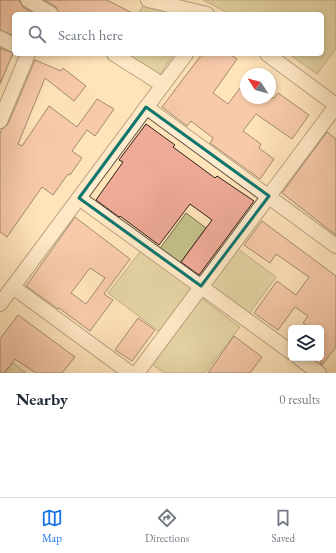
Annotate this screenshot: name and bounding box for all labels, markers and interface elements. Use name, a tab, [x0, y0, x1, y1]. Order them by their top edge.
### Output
search box	[12, 12, 324, 56]
icon: search	[26, 23, 48, 45]
text: Search here	[58, 25, 123, 44]
north arrow	[240, 68, 276, 104]
map controls	[288, 325, 324, 361]
button: layers	[288, 325, 324, 361]
text: Nearby	[16, 388, 68, 410]
text: 0 results	[279, 391, 320, 408]
tab: Map	[41, 507, 63, 545]
tab: Directions	[145, 507, 189, 545]
tab: Saved	[271, 507, 295, 545]

